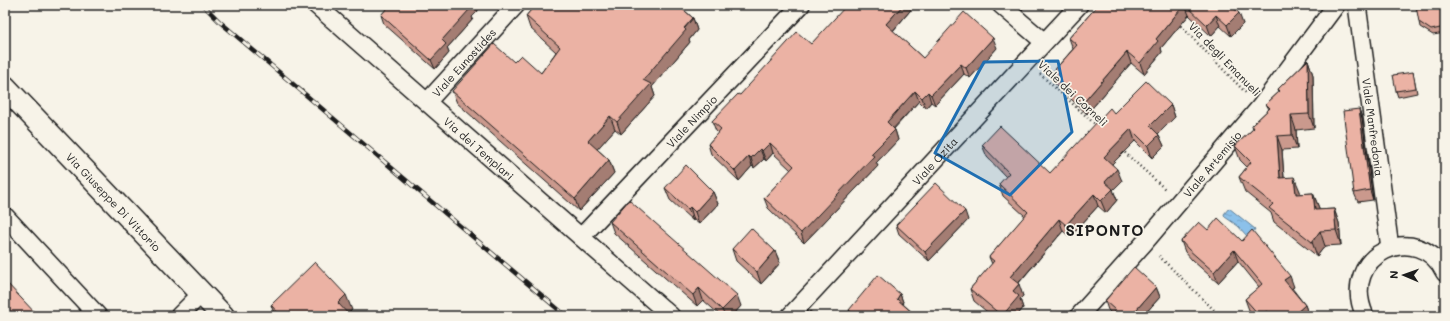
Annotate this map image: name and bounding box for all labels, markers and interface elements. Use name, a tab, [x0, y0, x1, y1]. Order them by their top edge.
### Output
street label: Via degli Emanueli	[1186, 19, 1264, 99]
street label: Viale Eunostides	[428, 25, 499, 100]
street label: Viale dei Corneli	[1035, 57, 1111, 129]
street label: Viale Manfredonia	[1359, 77, 1388, 177]
street label: Viale Nimpio	[662, 91, 720, 151]
street label: Via dei Templari	[441, 113, 517, 183]
street label: Viale Artemisio	[1179, 127, 1245, 200]
street label: Viale Ozita	[908, 133, 960, 188]
street label: Via Giuseppe Di Vittorio	[63, 149, 165, 254]
district label: SIPONTO	[1066, 220, 1144, 240]
north arrow	[1384, 255, 1424, 295]
text: N	[1386, 270, 1401, 279]

